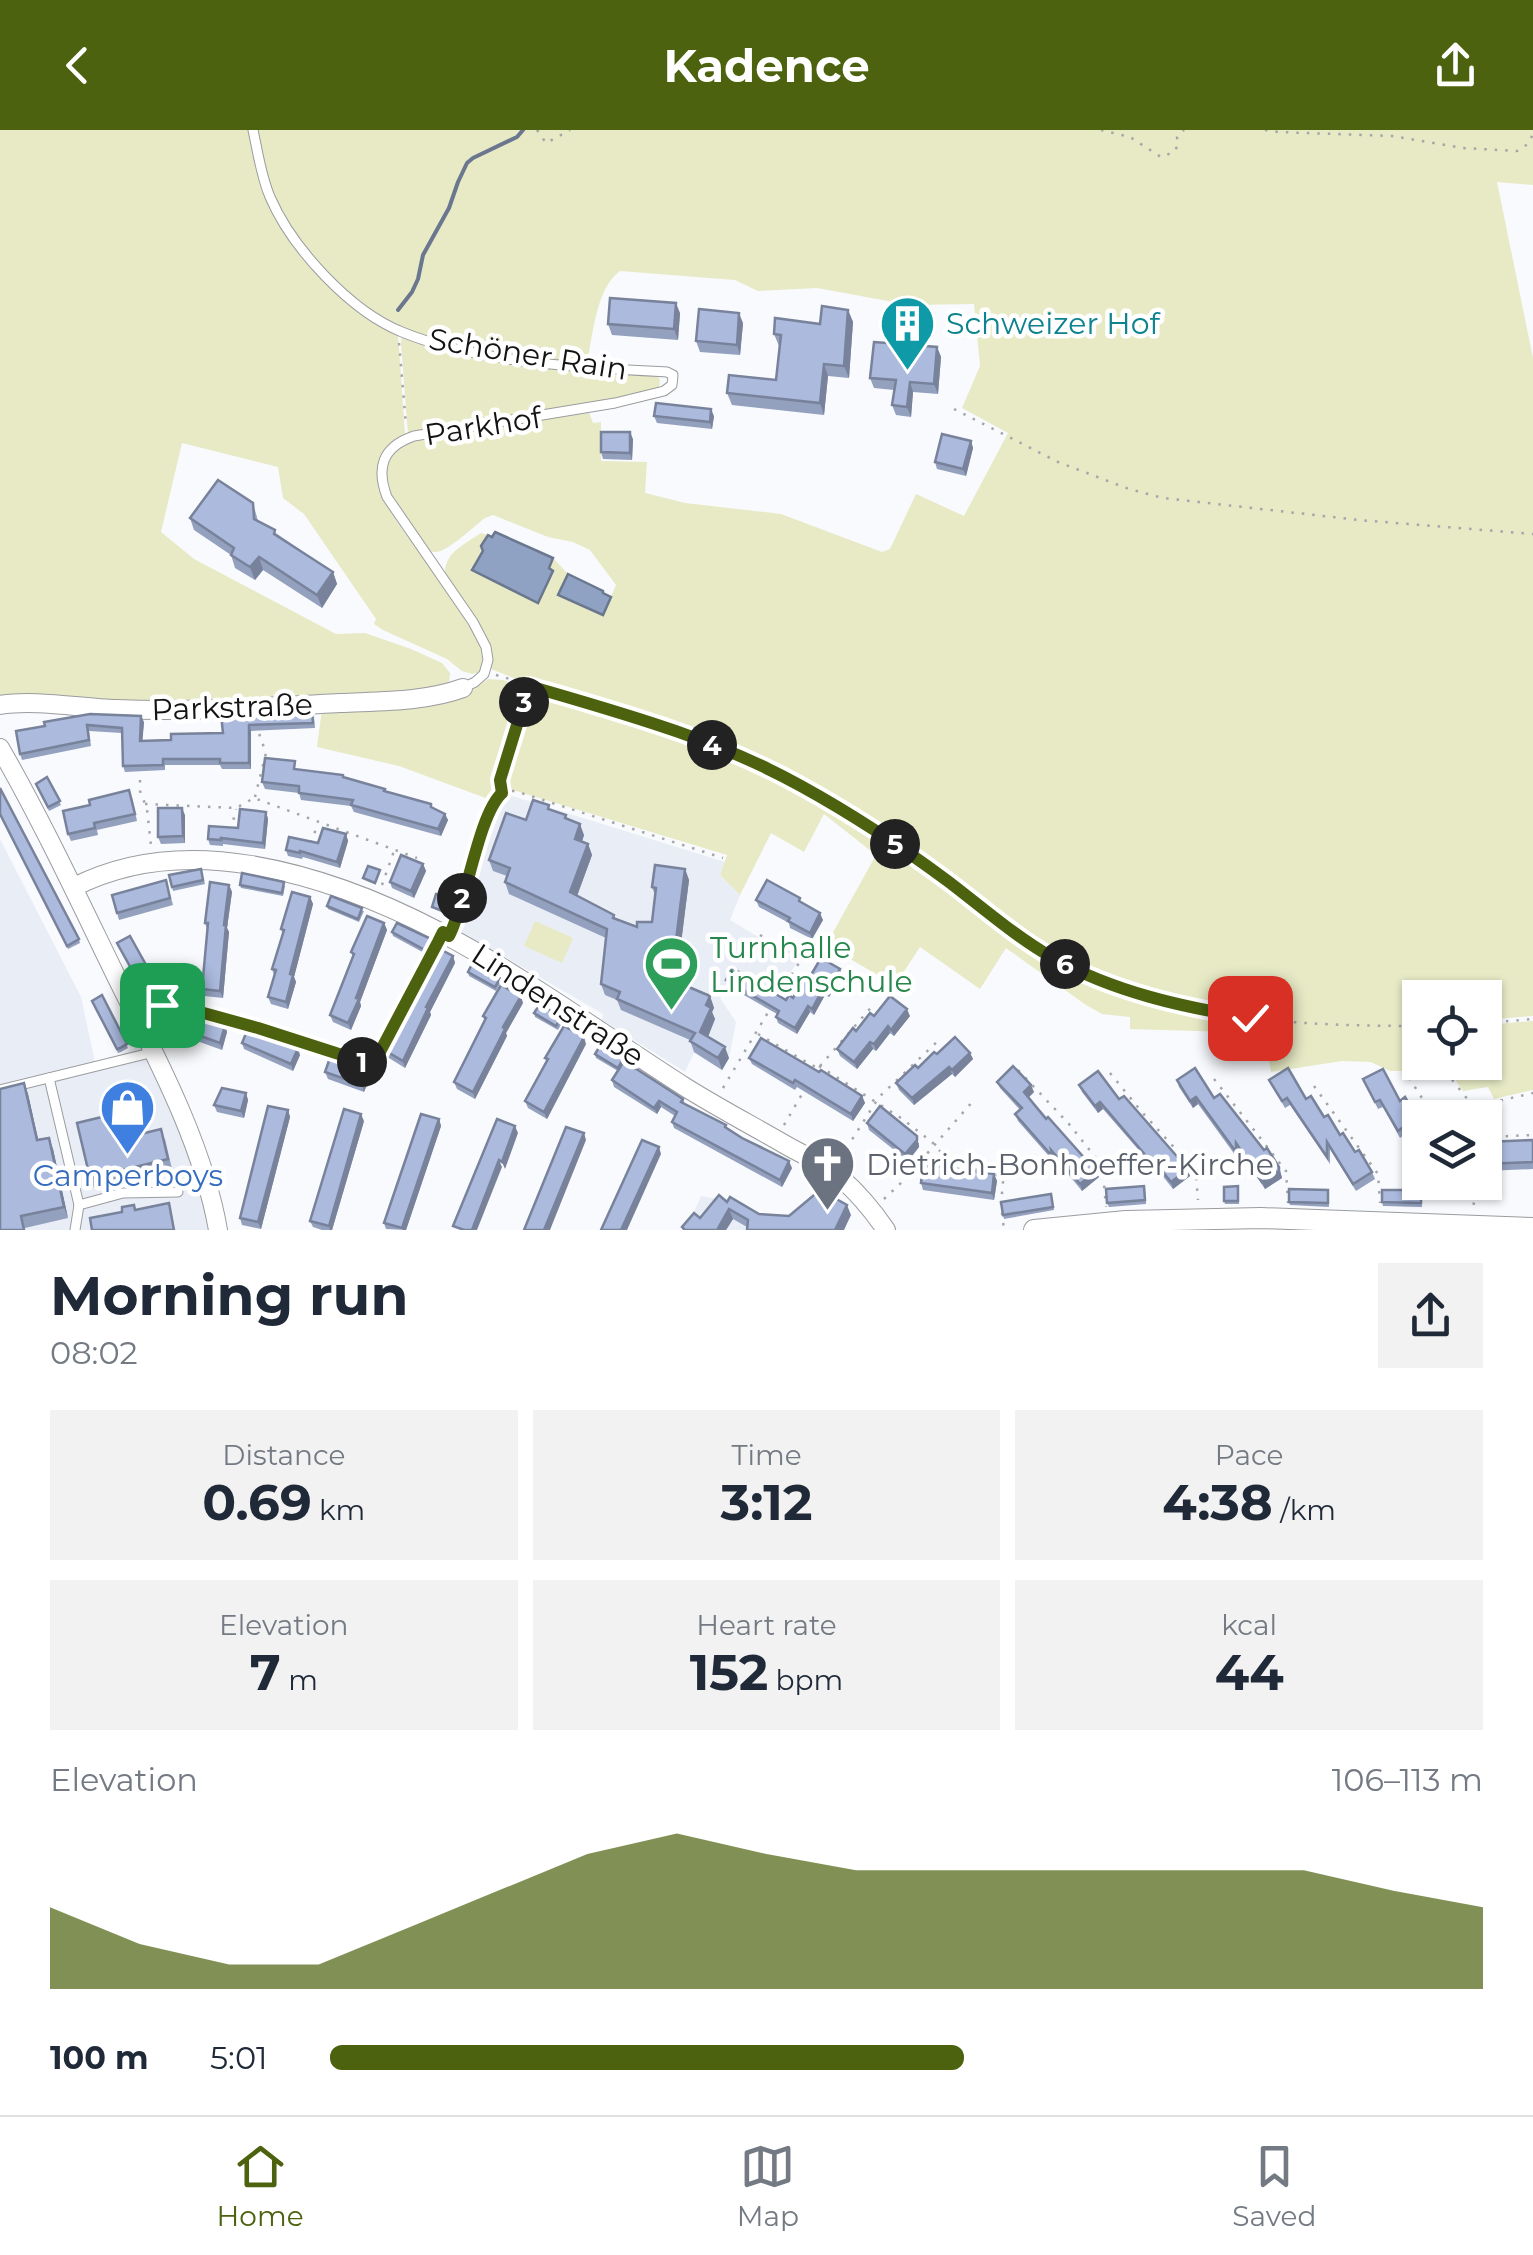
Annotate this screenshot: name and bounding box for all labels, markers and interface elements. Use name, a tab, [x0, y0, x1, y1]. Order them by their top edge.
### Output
icon: back	[50, 38, 105, 93]
text: Kadence	[663, 38, 870, 93]
icon: share	[1428, 38, 1483, 93]
building icon: Schweizer Hof	[877, 293, 937, 372]
place label: Schweizer Hof	[946, 305, 1161, 342]
street label: Schöner Rain	[426, 320, 630, 388]
street label: Parkhof	[422, 398, 546, 453]
pin: 3	[499, 677, 549, 727]
text: 3	[516, 685, 532, 719]
street label: Parkstraße	[151, 686, 313, 728]
pin: 4	[687, 720, 737, 770]
text: 4	[702, 728, 722, 762]
pin: 5	[870, 819, 920, 869]
text: 5	[887, 827, 903, 861]
pin: 2	[437, 873, 487, 923]
text: 2	[454, 881, 470, 915]
place label: Turnhalle Lindenschule	[710, 929, 913, 1000]
sports icon: Turnhalle Lindenschule	[641, 934, 701, 1013]
street label: Lindenstraße	[465, 935, 651, 1075]
pin: 6	[1040, 939, 1090, 989]
text: 6	[1056, 947, 1074, 981]
pin	[120, 963, 205, 1048]
pin	[1208, 976, 1293, 1061]
icon: arrive	[135, 978, 190, 1033]
map controls	[1402, 980, 1502, 1200]
button: locate	[1402, 980, 1502, 1080]
icon: check	[1223, 991, 1278, 1046]
pin: 1	[337, 1037, 387, 1087]
text: 1	[357, 1045, 367, 1079]
shop icon: Camperboys	[98, 1077, 158, 1156]
button: layers	[1402, 1100, 1502, 1200]
church icon: Dietrich-Bonhoeffer-Kirche	[797, 1134, 857, 1213]
place label: Dietrich-Bonhoeffer-Kirche	[866, 1146, 1274, 1183]
place label: Camperboys	[33, 1157, 223, 1194]
text: Morning run	[50, 1262, 408, 1329]
button: share	[1378, 1263, 1483, 1368]
text: 08:02	[50, 1333, 138, 1372]
text: Distance	[222, 1438, 345, 1472]
text: Time	[731, 1438, 802, 1472]
text: Pace	[1215, 1438, 1283, 1472]
text: 0.69	[202, 1472, 312, 1533]
text: 3:12	[721, 1472, 812, 1533]
text: 4:38	[1162, 1472, 1273, 1533]
text: km	[312, 1493, 365, 1527]
text: /km	[1273, 1493, 1336, 1527]
text: Elevation	[219, 1608, 349, 1642]
text: Heart rate	[696, 1608, 837, 1642]
text: kcal	[1221, 1608, 1277, 1642]
text: 7	[250, 1642, 281, 1703]
text: 152	[690, 1642, 768, 1703]
text: 44	[1215, 1642, 1284, 1703]
text: m	[281, 1663, 318, 1697]
text: bpm	[768, 1663, 843, 1697]
text: Elevation	[50, 1760, 198, 1799]
text: 106–113 m	[1332, 1760, 1483, 1799]
text: 100 m	[50, 2038, 149, 2077]
text: 5:01	[210, 2038, 268, 2077]
tab: Home	[217, 2139, 304, 2233]
tab: Map	[737, 2139, 799, 2233]
tab: Saved	[1232, 2139, 1316, 2233]

